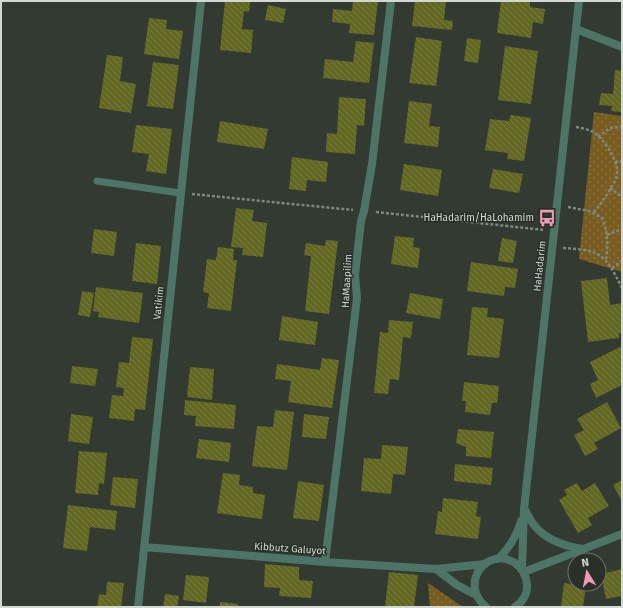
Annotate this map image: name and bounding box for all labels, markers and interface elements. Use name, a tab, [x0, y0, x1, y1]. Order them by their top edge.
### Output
bus stop icon: HaHadarim/HaLohamim	[537, 208, 557, 228]
place label: HaHadarim/HaLohamim	[424, 212, 534, 224]
street label: HaHadarim	[531, 240, 549, 292]
street label: HaMaapilim	[340, 254, 354, 308]
street label: Vatikim	[151, 286, 167, 320]
street label: Kibbutz Galuyot	[254, 541, 327, 558]
north arrow	[567, 552, 607, 592]
text: N	[581, 556, 590, 570]

